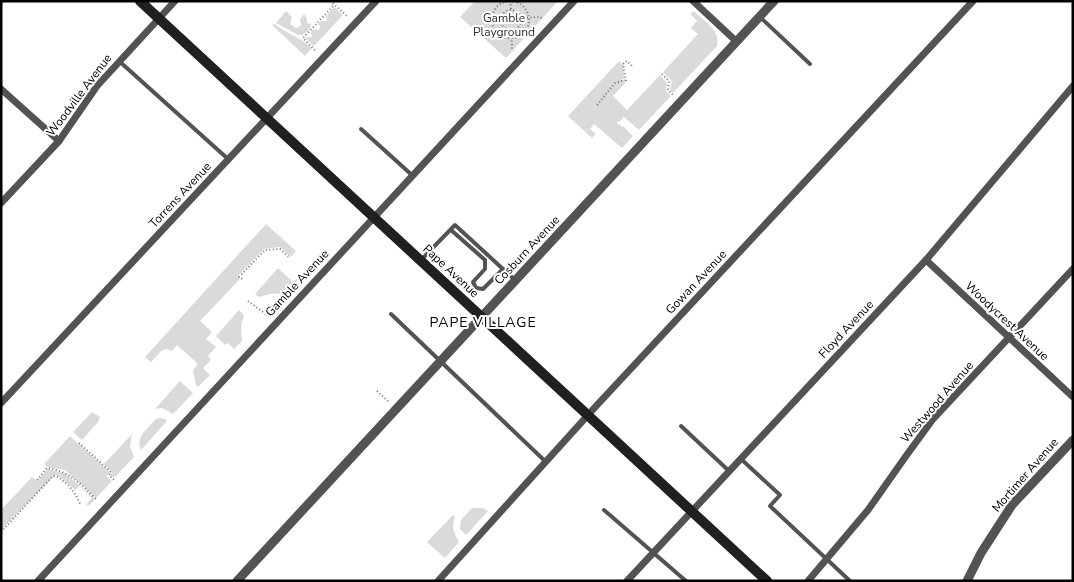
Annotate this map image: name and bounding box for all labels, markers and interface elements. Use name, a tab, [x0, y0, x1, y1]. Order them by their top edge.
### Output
park label: Gamble Playground	[473, 10, 535, 40]
street label: Woodville Avenue	[43, 51, 115, 139]
street label: Torrens Avenue	[145, 159, 215, 231]
street label: Cosburn Avenue	[491, 212, 563, 288]
street label: Pape Avenue	[420, 241, 482, 301]
street label: Gamble Avenue	[262, 246, 332, 320]
street label: Gowan Avenue	[662, 246, 730, 318]
street label: Woodycrest Avenue	[962, 278, 1052, 364]
street label: Floyd Avenue	[815, 297, 877, 361]
district label: PAPE VILLAGE	[429, 313, 537, 332]
street label: Westwood Avenue	[897, 358, 977, 446]
street label: Mortimer Avenue	[988, 435, 1062, 515]

